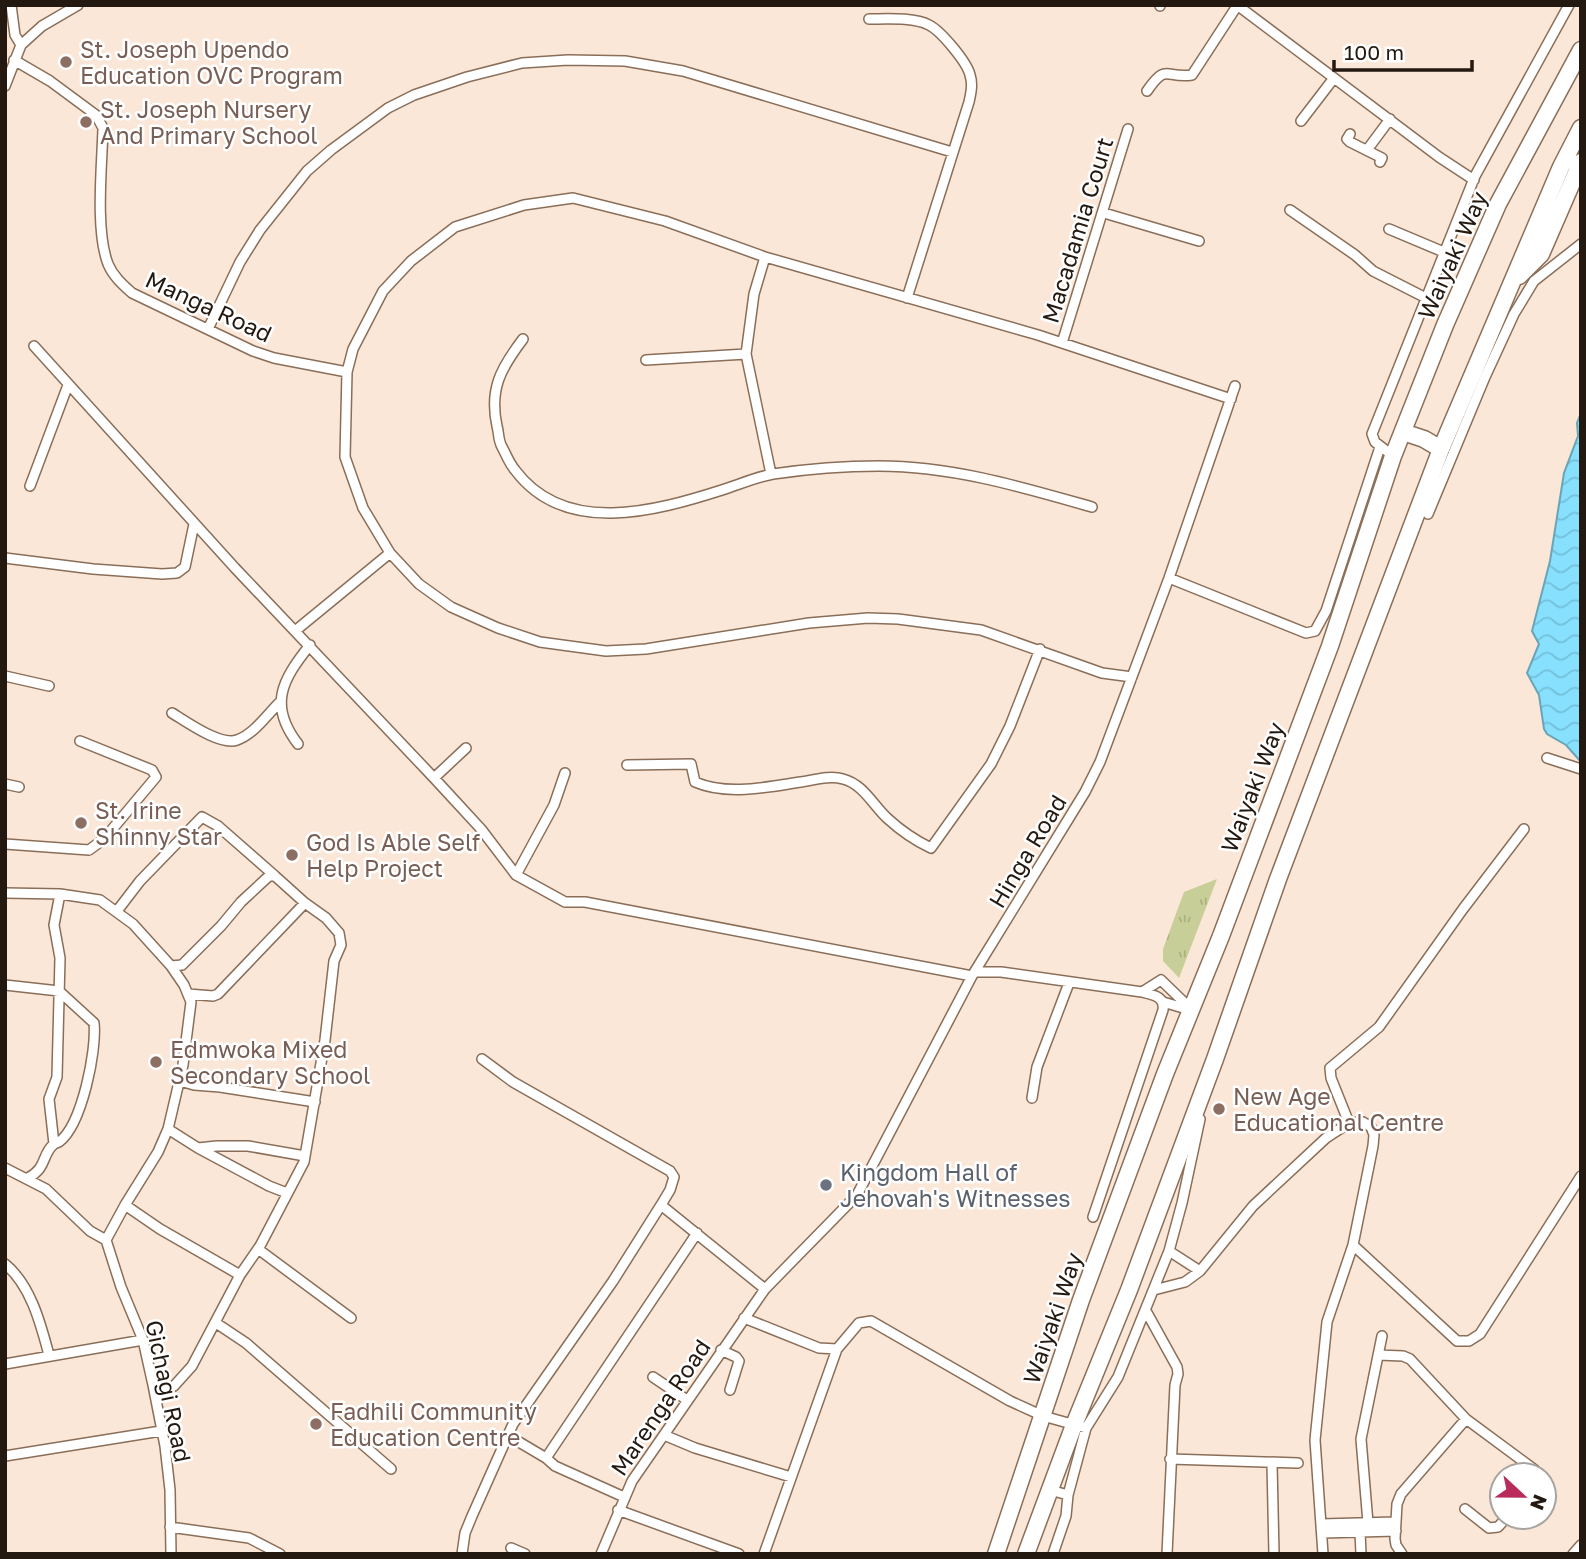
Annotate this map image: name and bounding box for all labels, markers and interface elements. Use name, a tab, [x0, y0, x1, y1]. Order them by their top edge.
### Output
scale bar	[1334, 28, 1472, 72]
place label: St. Joseph Upendo Education OVC Program	[80, 35, 343, 89]
text: 100 m	[1344, 39, 1404, 65]
marker: St. Joseph Upendo Education OVC Program	[58, 54, 74, 70]
place label: St. Joseph Nursery And Primary School	[100, 95, 318, 149]
marker: St. Joseph Nursery And Primary School	[78, 114, 94, 130]
street label: Macadamia Court	[1035, 134, 1119, 326]
street label: Waiyaki Way	[1411, 187, 1493, 323]
street label: Manga Road	[141, 265, 277, 347]
street label: Waiyaki Way	[1214, 718, 1290, 856]
street label: Hinga Road	[982, 789, 1072, 913]
place label: St. Irine Shinny Star	[95, 796, 222, 850]
marker: St. Irine Shinny Star	[73, 815, 89, 831]
place label: God Is Able Self Help Project	[306, 828, 480, 882]
marker: God Is Able Self Help Project	[284, 847, 300, 863]
place label: Edmwoka Mixed Secondary School	[170, 1035, 370, 1089]
marker: Edmwoka Mixed Secondary School	[148, 1054, 164, 1070]
place label: New Age Educational Centre	[1233, 1082, 1444, 1136]
marker: New Age Educational Centre	[1211, 1101, 1227, 1117]
place label: Kingdom Hall of Jehovah's Witnesses	[840, 1158, 1071, 1212]
marker: Kingdom Hall of Jehovah's Witnesses	[818, 1177, 834, 1193]
street label: Waiyaki Way	[1016, 1249, 1088, 1387]
street label: Gichagi Road	[140, 1317, 198, 1465]
street label: Marenga Road	[604, 1334, 716, 1480]
place label: Fadhili Community Education Centre	[330, 1397, 537, 1451]
marker: Fadhili Community Education Centre	[308, 1416, 324, 1432]
north arrow	[1488, 1461, 1558, 1531]
text: N	[1526, 1492, 1553, 1514]

